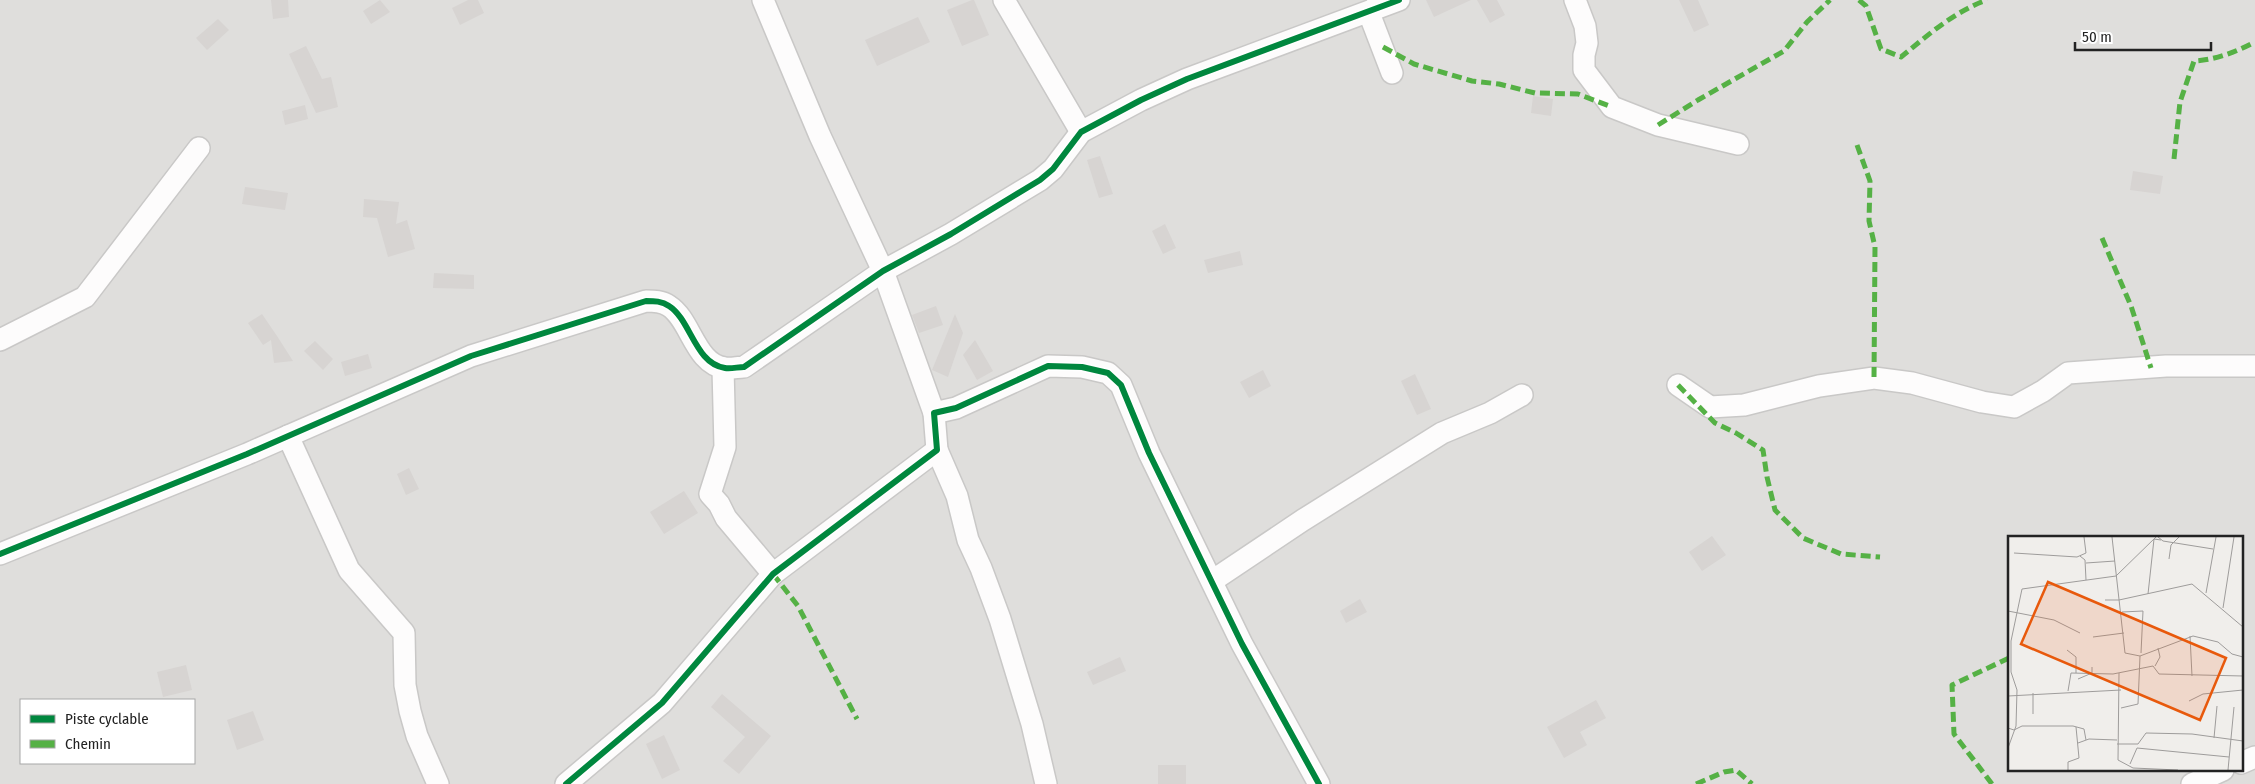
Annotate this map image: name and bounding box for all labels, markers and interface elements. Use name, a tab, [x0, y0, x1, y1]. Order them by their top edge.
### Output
scale bar	[2075, 20, 2211, 52]
text: 50 m	[2082, 28, 2112, 46]
inset map	[2008, 536, 2242, 772]
legend	[20, 699, 195, 764]
text: Piste cyclable	[65, 710, 149, 728]
text: Chemin	[65, 735, 111, 753]

